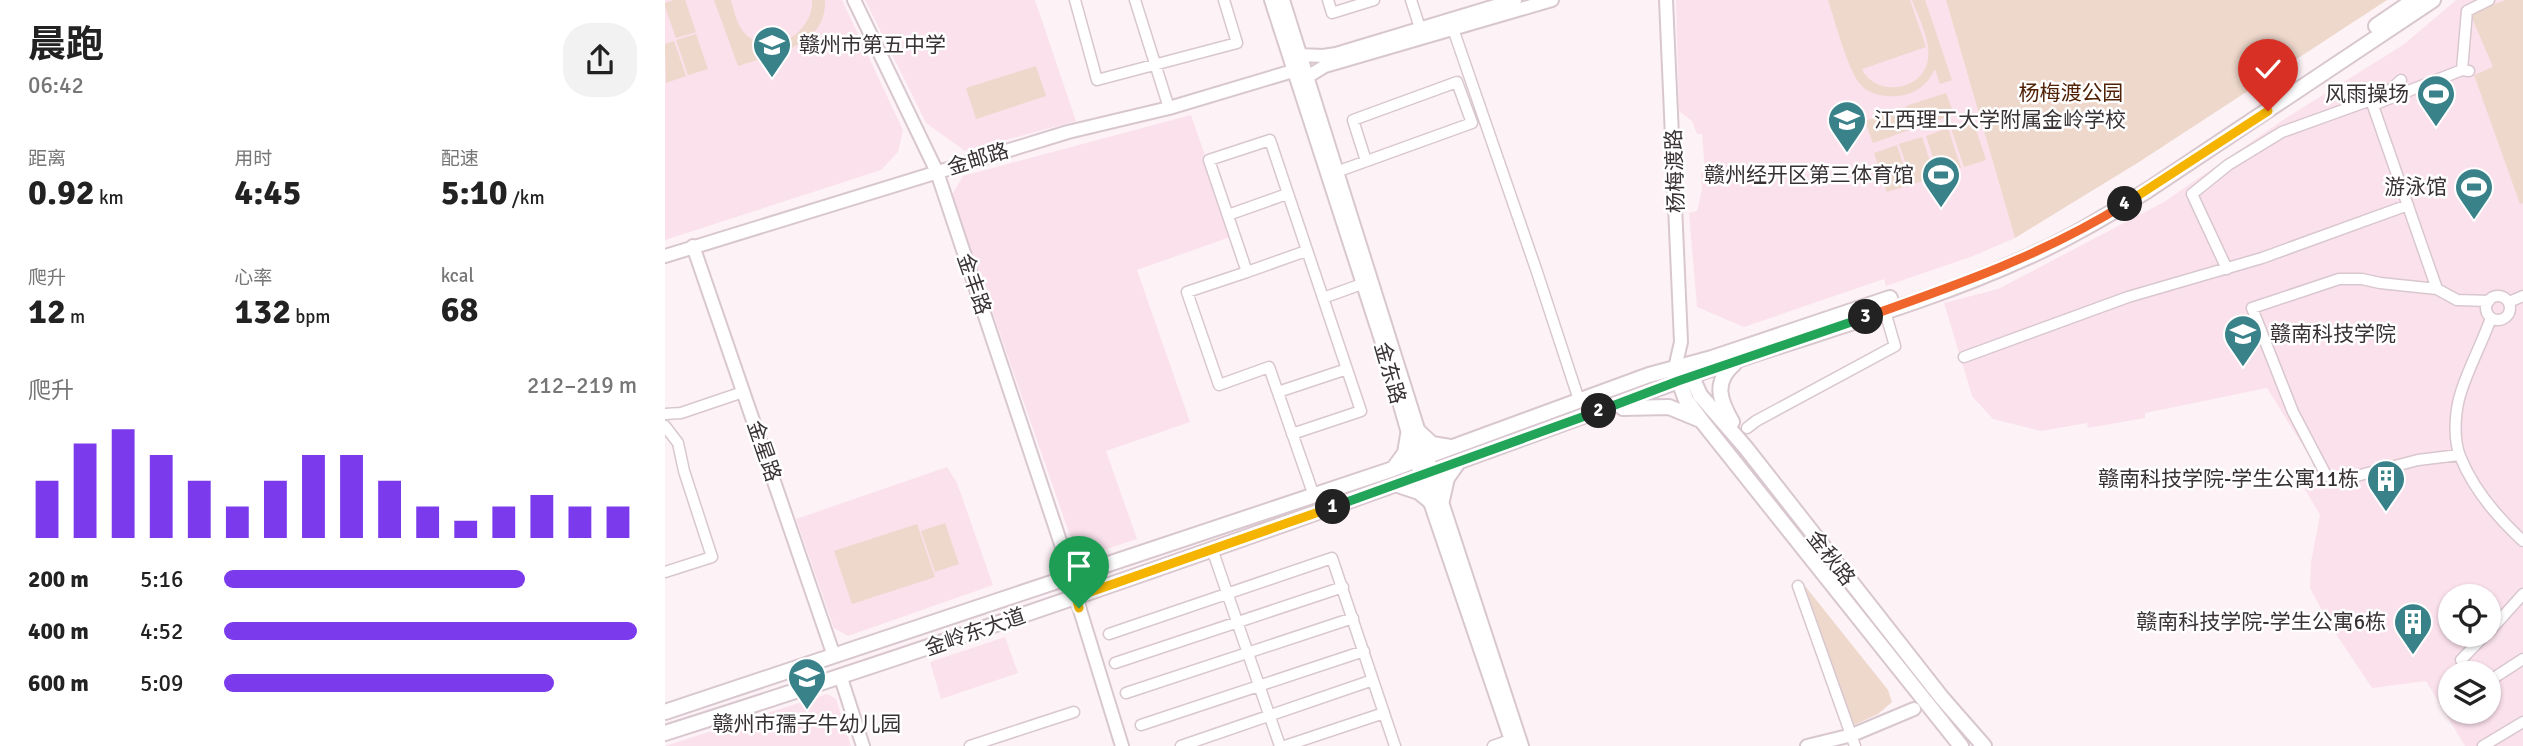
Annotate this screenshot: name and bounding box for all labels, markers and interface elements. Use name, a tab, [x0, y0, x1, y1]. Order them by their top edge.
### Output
text: 晨跑	[28, 21, 104, 68]
button: share	[563, 23, 637, 97]
school or university icon: 赣州市第五中学	[751, 24, 793, 79]
place label: 赣州市第五中学	[799, 32, 946, 58]
pin	[2238, 39, 2298, 111]
icon: check	[2249, 50, 2287, 88]
text: 06:42	[28, 71, 84, 100]
sports icon: 风雨操场	[2415, 73, 2457, 128]
park label: 杨梅渡公园	[2019, 80, 2124, 106]
place label: 风雨操场	[2325, 81, 2409, 107]
school or university icon: 江西理工大学附属金岭学校	[1826, 99, 1868, 154]
place label: 江西理工大学附属金岭学校	[1874, 107, 2126, 133]
street label: 杨梅渡路	[1661, 129, 1689, 213]
street label: 金邮路	[944, 137, 1012, 181]
text: 距离	[28, 147, 66, 171]
text: 用时	[234, 147, 272, 171]
text: 配速	[441, 147, 479, 171]
sports icon: 赣州经开区第三体育馆	[1920, 154, 1962, 209]
place label: 赣州经开区第三体育馆	[1704, 162, 1914, 188]
sports icon: 游泳馆	[2453, 166, 2495, 221]
text: 0.92	[28, 171, 95, 214]
text: 4:45	[234, 171, 301, 214]
text: 5:10	[441, 171, 508, 214]
place label: 游泳馆	[2384, 174, 2447, 200]
text: km	[95, 186, 124, 210]
text: /km	[508, 186, 545, 210]
pin: 4	[2107, 186, 2143, 222]
text: 4	[2119, 191, 2130, 215]
street label: 金丰路	[951, 250, 997, 318]
text: kcal	[441, 264, 474, 288]
text: 爬升	[28, 266, 66, 290]
text: 心率	[234, 266, 272, 290]
text: 68	[441, 288, 478, 331]
text: 12	[28, 290, 66, 333]
text: 132	[234, 290, 291, 333]
pin: 3	[1849, 300, 1883, 334]
text: 3	[1860, 304, 1871, 328]
text: m	[66, 305, 85, 329]
text: bpm	[291, 305, 330, 329]
school or university icon: 赣南科技学院	[2222, 313, 2264, 368]
place label: 赣南科技学院	[2270, 321, 2396, 347]
street label: 金东路	[1369, 339, 1411, 407]
text: 212–219 m	[527, 371, 637, 400]
text: 爬升	[28, 376, 74, 405]
pin: 2	[1581, 394, 1616, 428]
text: 2	[1593, 398, 1604, 422]
street label: 金星路	[741, 417, 787, 485]
building icon: 赣南科技学院-学生公寓11栋	[2365, 458, 2407, 513]
place label: 赣南科技学院-学生公寓11栋	[2098, 466, 2359, 492]
pin: 1	[1315, 490, 1351, 524]
text: 1	[1327, 494, 1338, 518]
street label: 金秋路	[1801, 525, 1861, 591]
pin	[1049, 536, 1109, 608]
icon: arrive	[1060, 547, 1098, 585]
text: 200 m	[28, 565, 89, 594]
text: 5:16	[140, 565, 183, 594]
map controls	[2438, 584, 2501, 724]
button: locate	[2438, 584, 2501, 647]
building icon: 赣南科技学院-学生公寓6栋	[2392, 601, 2434, 656]
street label: 金岭东大道	[921, 603, 1029, 661]
place label: 赣南科技学院-学生公寓6栋	[2136, 609, 2386, 635]
text: 400 m	[28, 617, 89, 646]
text: 4:52	[140, 617, 183, 646]
school or university icon: 赣州市孺子牛幼儿园	[786, 656, 828, 711]
button: layers	[2438, 661, 2501, 724]
text: 600 m	[28, 669, 89, 698]
text: 5:09	[140, 669, 183, 698]
place label: 赣州市孺子牛幼儿园	[713, 711, 902, 737]

